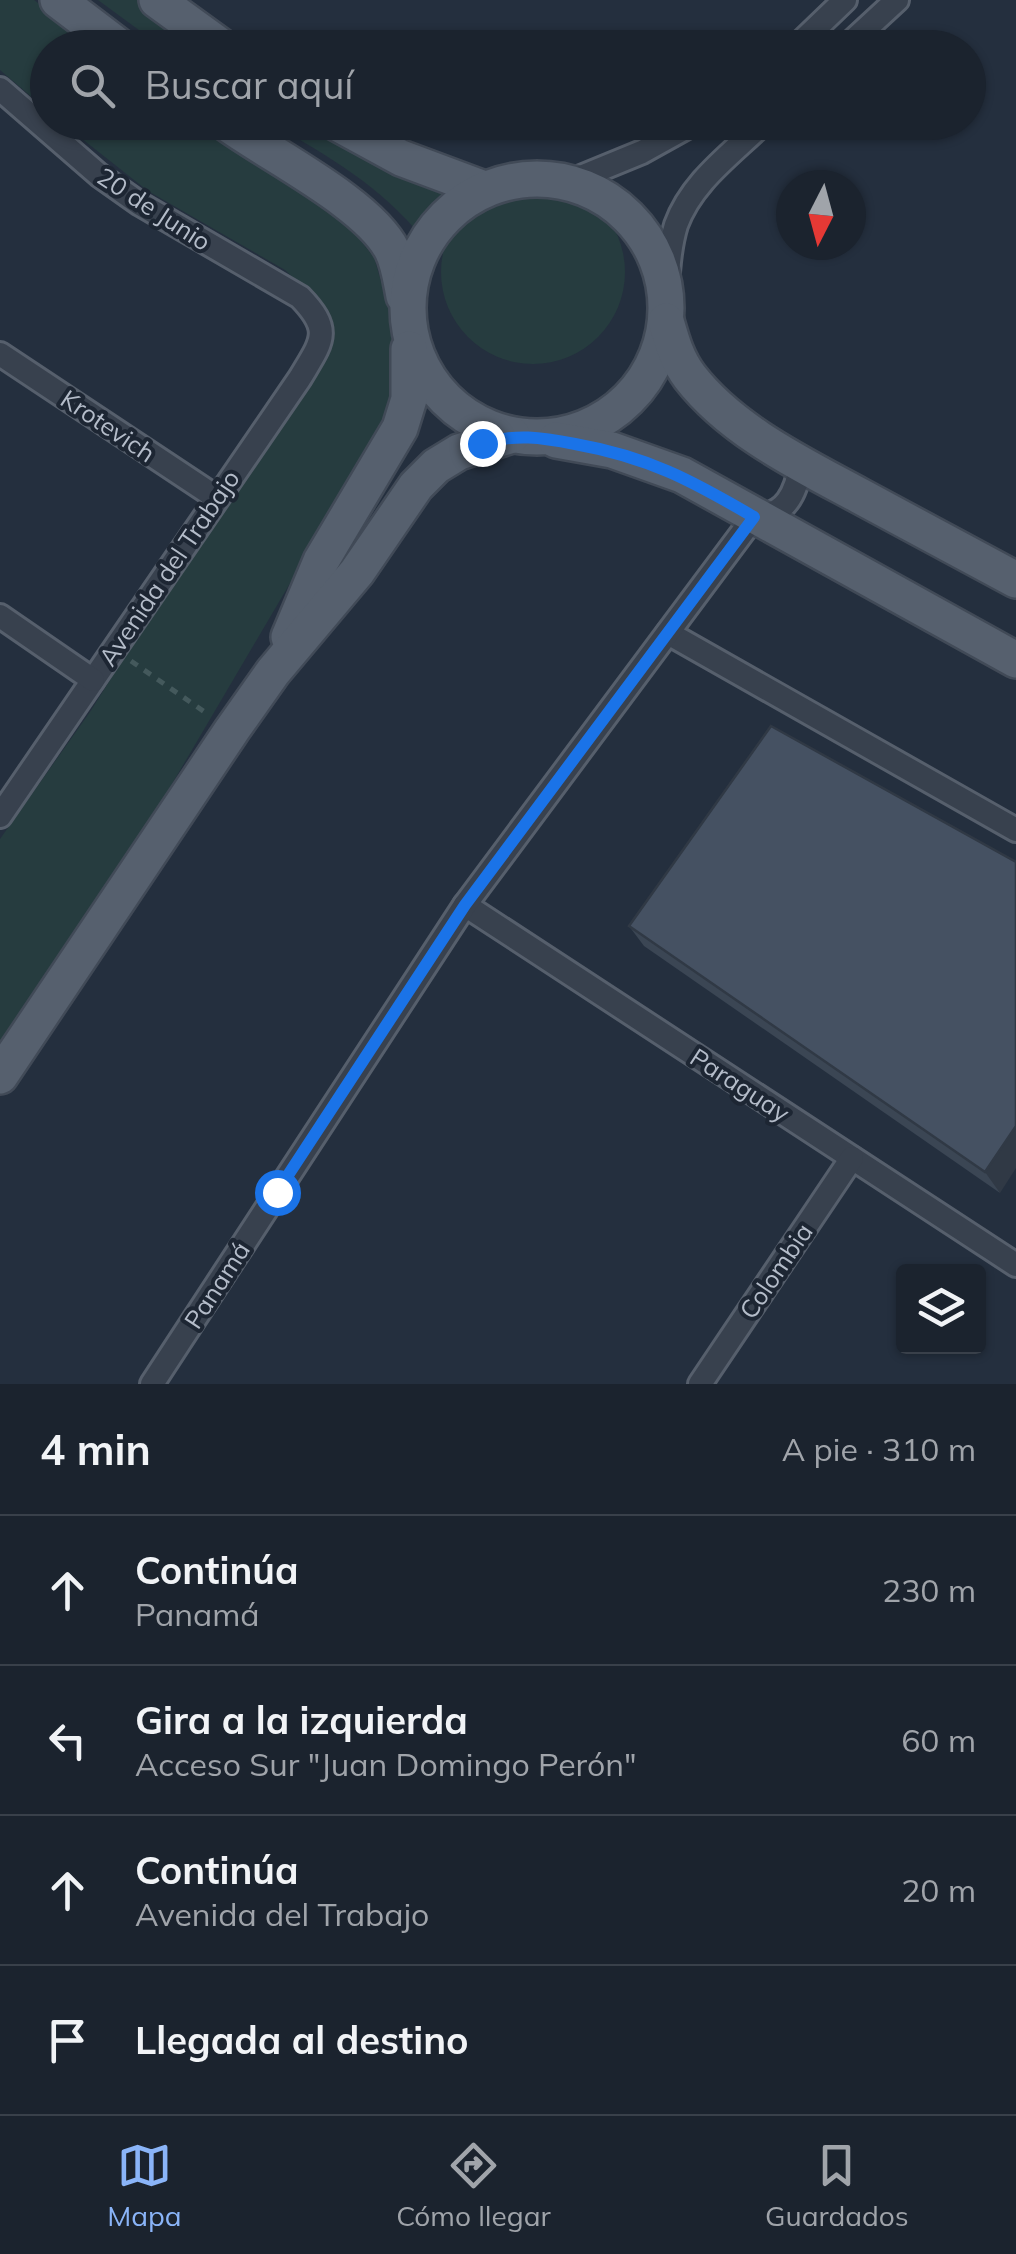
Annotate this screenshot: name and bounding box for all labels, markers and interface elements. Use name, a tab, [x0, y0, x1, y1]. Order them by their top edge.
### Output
search box	[30, 30, 986, 140]
icon: search	[65, 58, 120, 113]
text: Buscar aquí	[145, 61, 353, 109]
street label: 20 de Junio	[92, 160, 217, 257]
north arrow	[776, 170, 866, 260]
street label: Krotevich	[55, 383, 161, 468]
route end	[460, 421, 506, 467]
street label: Avenida del Trabajo	[91, 464, 246, 672]
street label: Paraguay	[685, 1041, 796, 1128]
route start	[255, 1170, 301, 1216]
street label: Colombia	[732, 1217, 819, 1324]
street label: Panamá	[177, 1235, 256, 1334]
map controls	[896, 1264, 986, 1354]
button: layers	[896, 1264, 986, 1354]
text: 4 min	[40, 1423, 151, 1476]
text: A pie · 310 m	[782, 1429, 976, 1469]
text: Continúa	[135, 1546, 299, 1594]
icon: ahead	[40, 1563, 95, 1618]
text: 230 m	[882, 1570, 976, 1610]
text: Panamá	[135, 1594, 260, 1634]
text: Gira a la izquierda	[135, 1696, 468, 1744]
icon: left	[40, 1713, 95, 1768]
text: 60 m	[901, 1720, 976, 1760]
text: Acceso Sur "Juan Domingo Perón"	[135, 1744, 637, 1784]
text: Continúa	[135, 1846, 299, 1894]
icon: ahead	[40, 1863, 95, 1918]
text: 20 m	[901, 1870, 976, 1910]
text: Avenida del Trabajo	[135, 1894, 429, 1934]
icon: arrive	[40, 2013, 95, 2068]
text: Llegada al destino	[135, 2016, 469, 2064]
tab: Mapa	[107, 2138, 182, 2233]
tab: Cómo llegar	[396, 2138, 551, 2233]
tab: Guardados	[765, 2138, 909, 2233]

